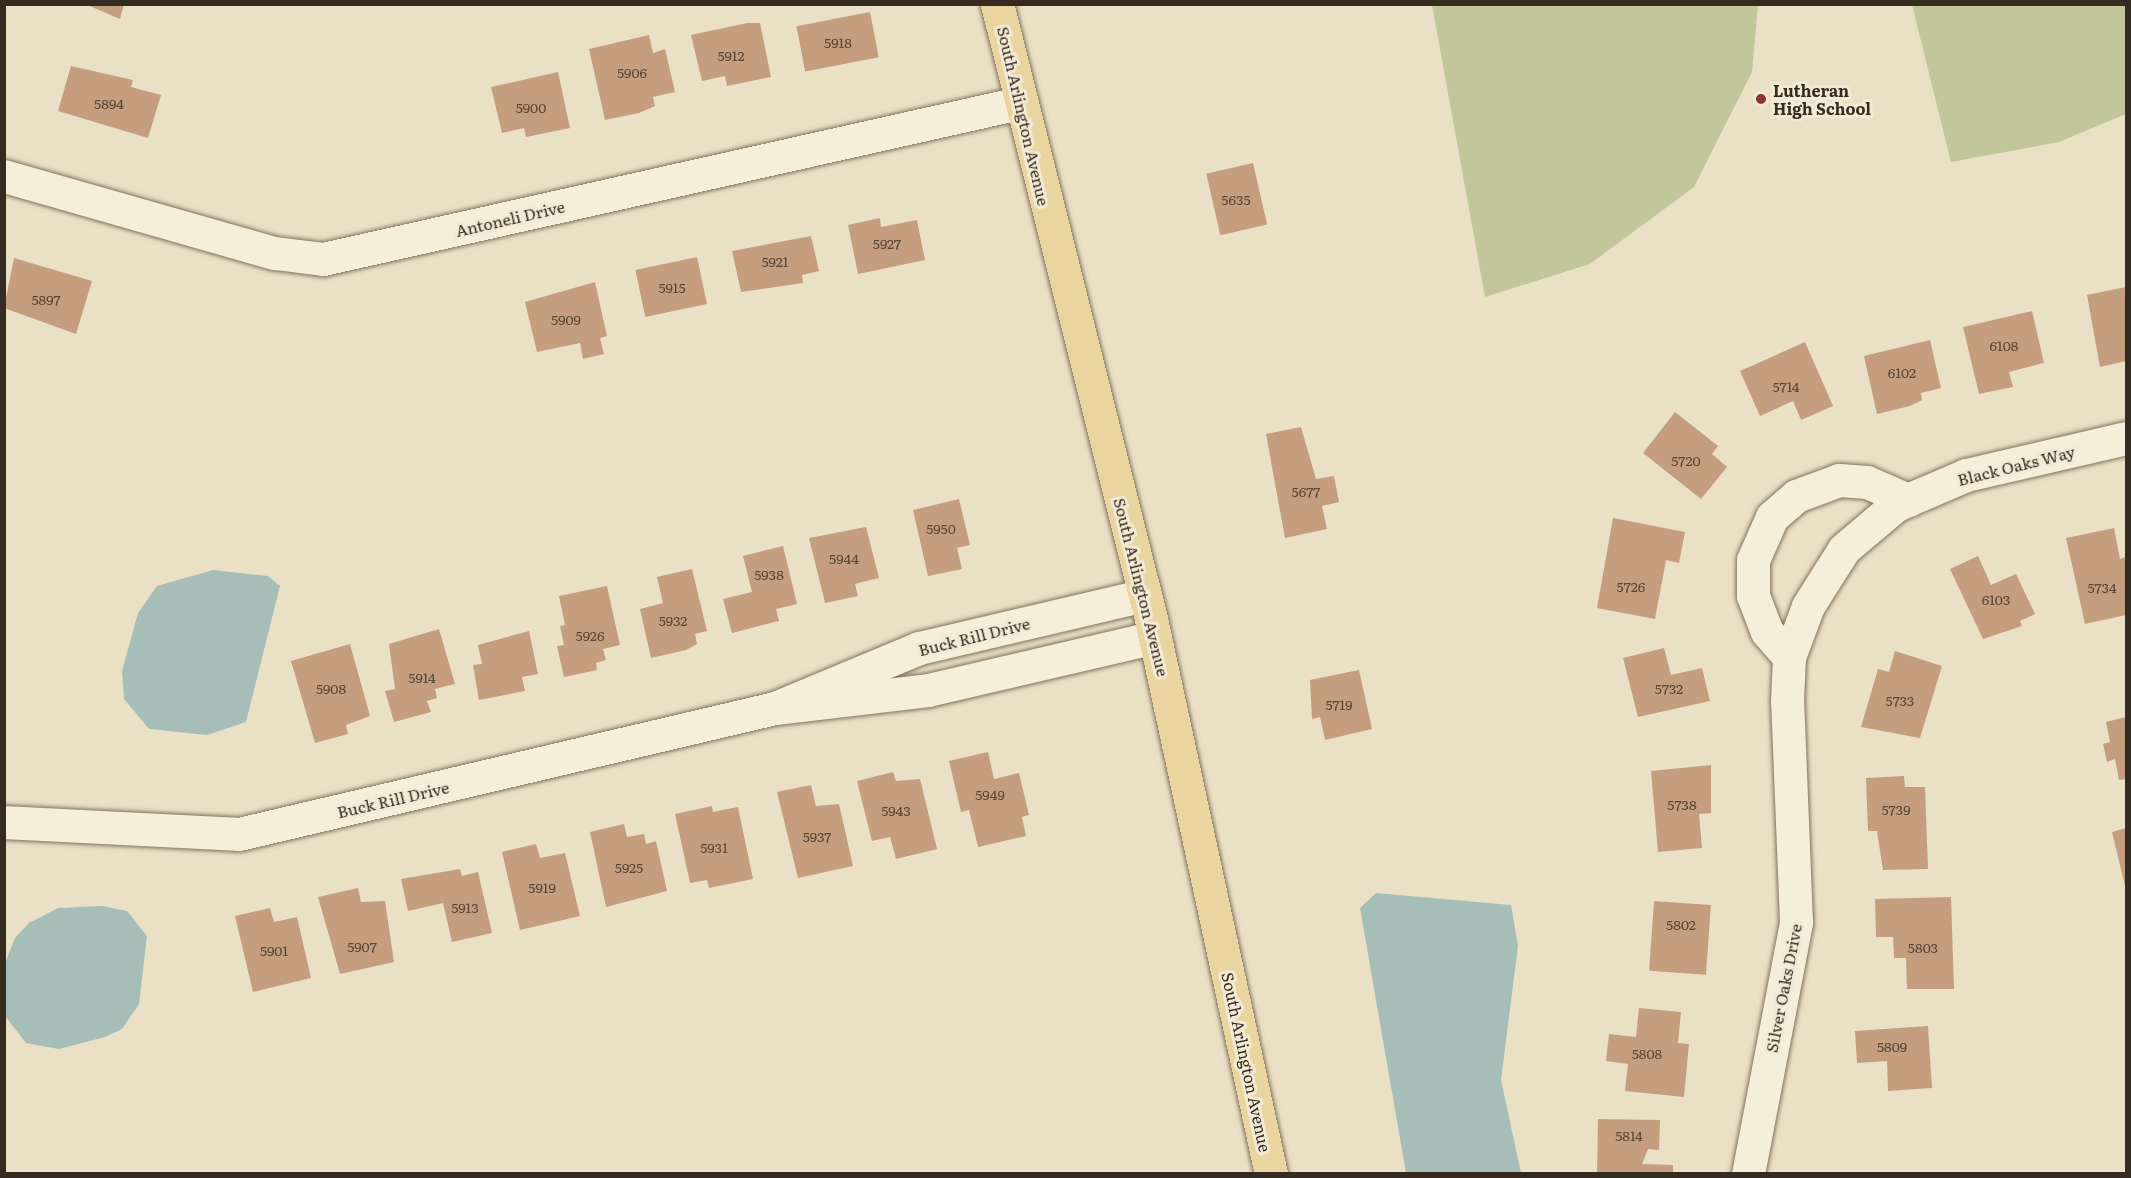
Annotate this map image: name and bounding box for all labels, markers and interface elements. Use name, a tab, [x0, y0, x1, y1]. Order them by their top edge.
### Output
street label: South Arlington Avenue	[994, 25, 1054, 207]
house number: 5918	[824, 34, 852, 50]
house number: 5912	[717, 47, 745, 63]
house number: 5906	[617, 64, 647, 80]
place label: Lutheran High School	[1773, 80, 1871, 118]
marker: Lutheran High School	[1754, 92, 1768, 106]
house number: 5894	[94, 95, 124, 111]
house number: 5900	[516, 99, 546, 115]
house number: 5635	[1221, 191, 1251, 207]
street label: Antoneli Drive	[453, 196, 567, 240]
house number: 5927	[873, 235, 901, 251]
house number: 5921	[761, 253, 789, 269]
house number: 5915	[658, 279, 686, 295]
house number: 5897	[31, 291, 61, 307]
house number: 5909	[551, 311, 581, 327]
house number: 6108	[1989, 337, 2019, 353]
house number: 6102	[1888, 364, 1916, 380]
house number: 5714	[1773, 378, 1799, 394]
street label: Black Oaks Way	[1955, 441, 2077, 489]
house number: 5720	[1671, 452, 1701, 468]
house number: 5677	[1292, 483, 1320, 499]
street label: South Arlington Avenue	[1111, 496, 1173, 678]
house number: 5950	[926, 520, 956, 536]
house number: 5944	[829, 550, 859, 566]
house number: 5938	[754, 566, 784, 582]
house number: 5726	[1617, 578, 1645, 594]
house number: 5734	[2087, 579, 2117, 595]
house number: 6103	[1982, 591, 2010, 607]
house number: 5932	[659, 612, 687, 628]
street label: Buck Rill Drive	[916, 613, 1032, 659]
house number: 5926	[576, 627, 604, 643]
house number: 5914	[408, 669, 436, 685]
house number: 5908	[316, 680, 346, 696]
house number: 5732	[1655, 680, 1683, 696]
house number: 5733	[1886, 692, 1914, 708]
house number: 5719	[1325, 696, 1353, 712]
street label: Buck Rill Drive	[335, 777, 451, 821]
house number: 5949	[975, 786, 1005, 802]
house number: 5738	[1667, 796, 1697, 812]
house number: 5739	[1882, 801, 1910, 817]
house number: 5943	[881, 802, 911, 818]
house number: 5937	[803, 828, 831, 844]
house number: 5931	[700, 839, 728, 855]
house number: 5925	[615, 859, 643, 875]
house number: 5919	[528, 879, 556, 895]
house number: 5913	[451, 899, 479, 915]
house number: 5802	[1666, 916, 1696, 932]
street label: Silver Oaks Drive	[1761, 922, 1805, 1054]
house number: 5907	[347, 938, 377, 954]
house number: 5803	[1908, 939, 1938, 955]
house number: 5901	[260, 942, 288, 958]
street label: South Arlington Avenue	[1219, 970, 1275, 1154]
house number: 5809	[1877, 1038, 1907, 1054]
house number: 5808	[1632, 1045, 1662, 1061]
house number: 5814	[1615, 1127, 1643, 1143]

